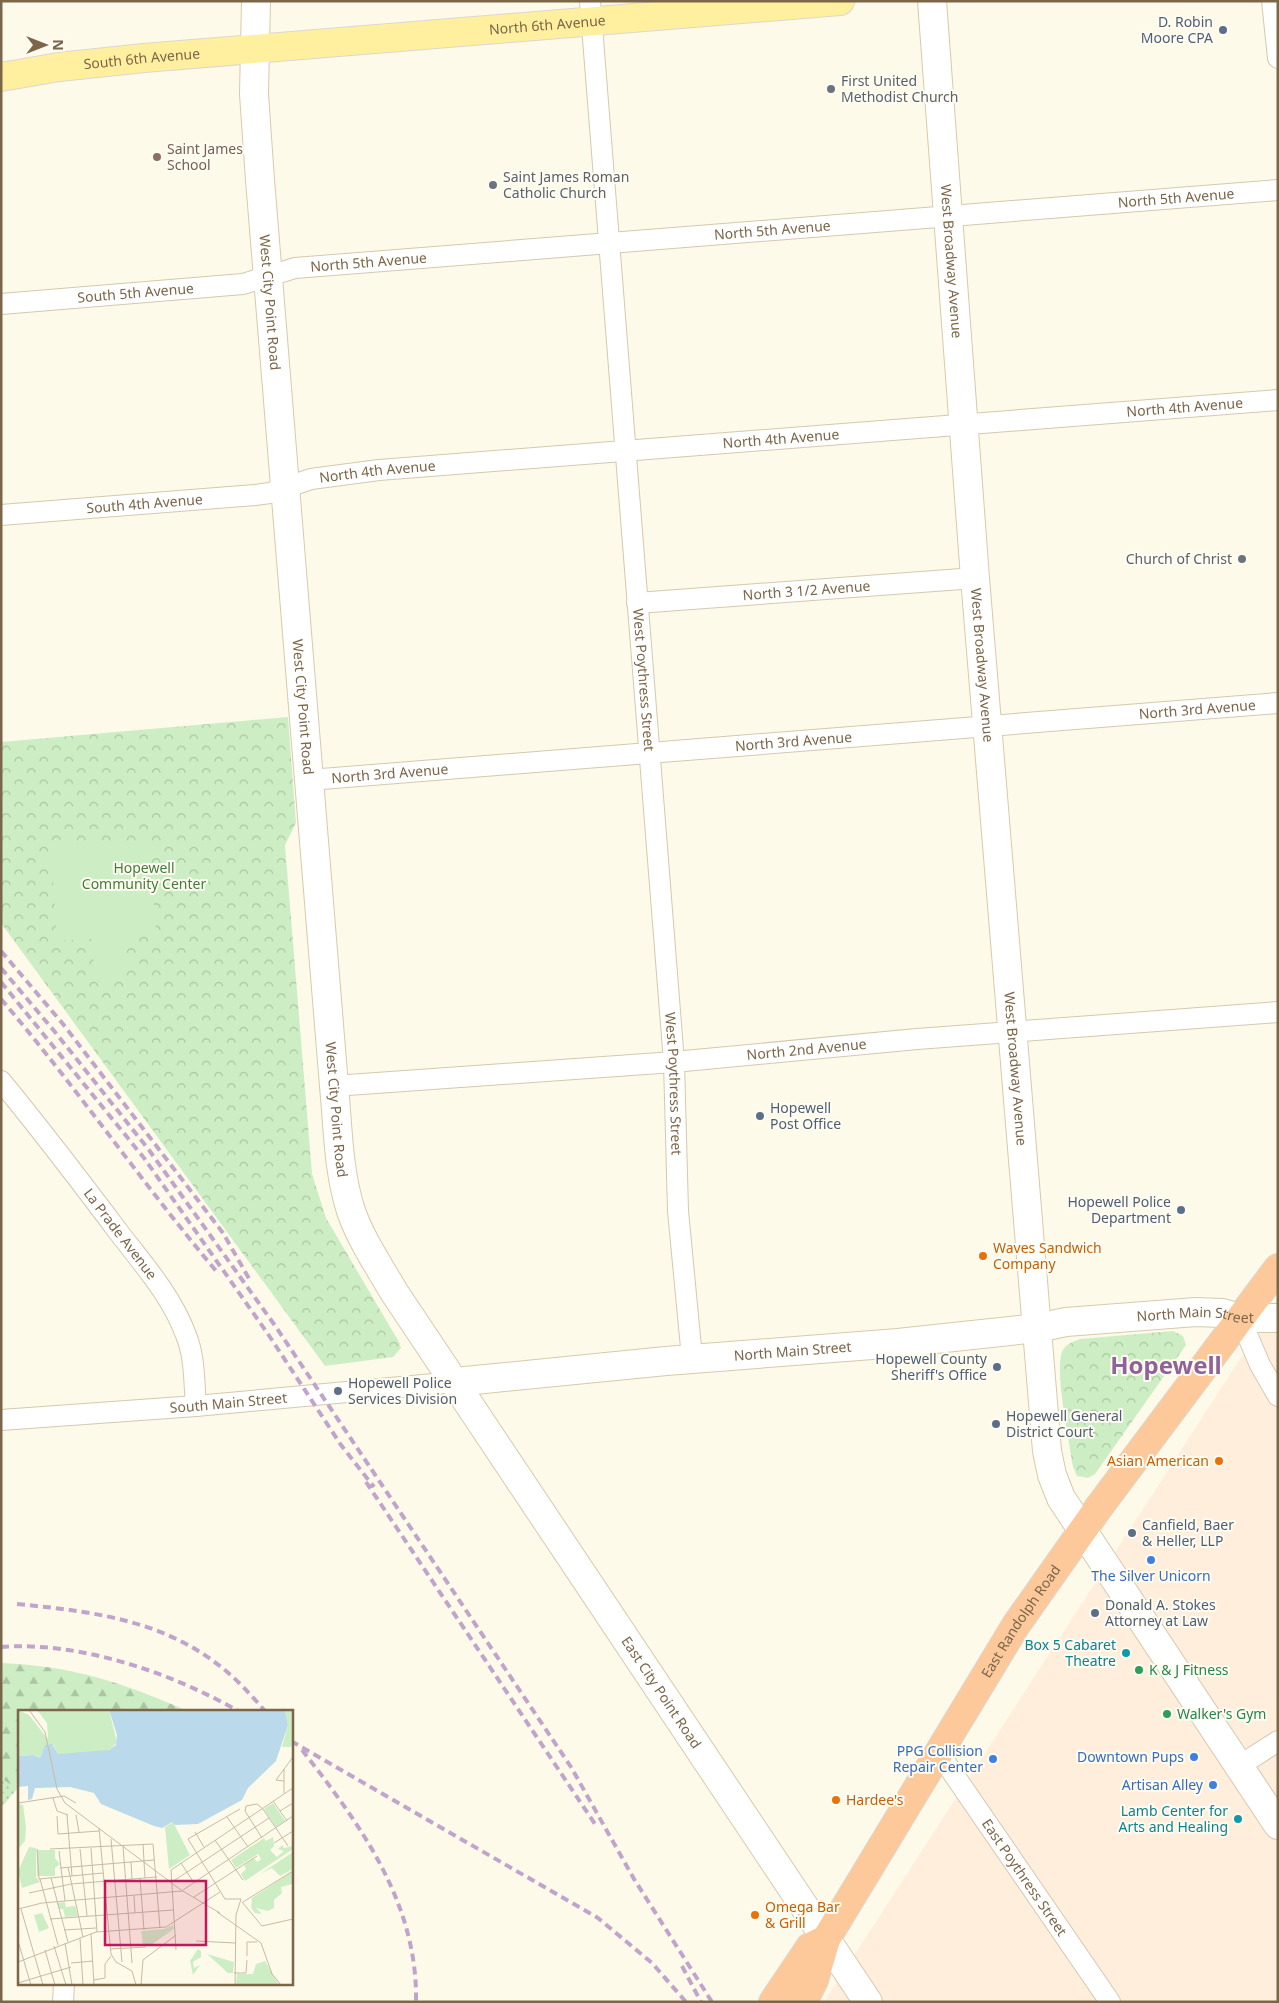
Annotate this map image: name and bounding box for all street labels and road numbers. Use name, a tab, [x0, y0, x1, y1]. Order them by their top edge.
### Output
street label: North 6th Avenue	[488, 10, 606, 39]
street label: South 6th Avenue	[83, 43, 201, 73]
street label: West Broadway Avenue	[937, 183, 967, 339]
street label: North 5th Avenue	[1117, 183, 1235, 212]
street label: North 5th Avenue	[713, 216, 831, 244]
street label: West City Point Road	[255, 234, 285, 371]
street label: North 5th Avenue	[310, 248, 428, 276]
street label: South 5th Avenue	[77, 278, 195, 307]
street label: North 4th Avenue	[1126, 393, 1244, 421]
street label: North 4th Avenue	[722, 424, 840, 452]
street label: North 4th Avenue	[318, 456, 436, 487]
street label: South 4th Avenue	[86, 489, 204, 517]
street label: North 3 1/2 Avenue	[742, 576, 871, 604]
street label: West Broadway Avenue	[967, 587, 999, 743]
street label: West Poythress Street	[629, 608, 659, 752]
street label: West City Point Road	[289, 638, 319, 776]
street label: North 3rd Avenue	[1138, 695, 1256, 723]
street label: North 3rd Avenue	[734, 727, 853, 755]
street label: North 3rd Avenue	[330, 759, 449, 787]
street label: West Broadway Avenue	[1000, 991, 1032, 1147]
street label: West Poythress Street	[661, 1011, 687, 1156]
street label: North 2nd Avenue	[746, 1034, 867, 1064]
street label: West City Point Road	[321, 1041, 353, 1179]
street label: La Prade Avenue	[80, 1184, 162, 1283]
street label: North Main Street	[1136, 1302, 1254, 1327]
street label: North Main Street	[733, 1337, 852, 1365]
street label: South Main Street	[169, 1388, 288, 1417]
street label: East Randolph Road	[976, 1561, 1064, 1681]
street label: East City Point Road	[617, 1632, 706, 1752]
street label: East Poythress Street	[978, 1815, 1072, 1940]

